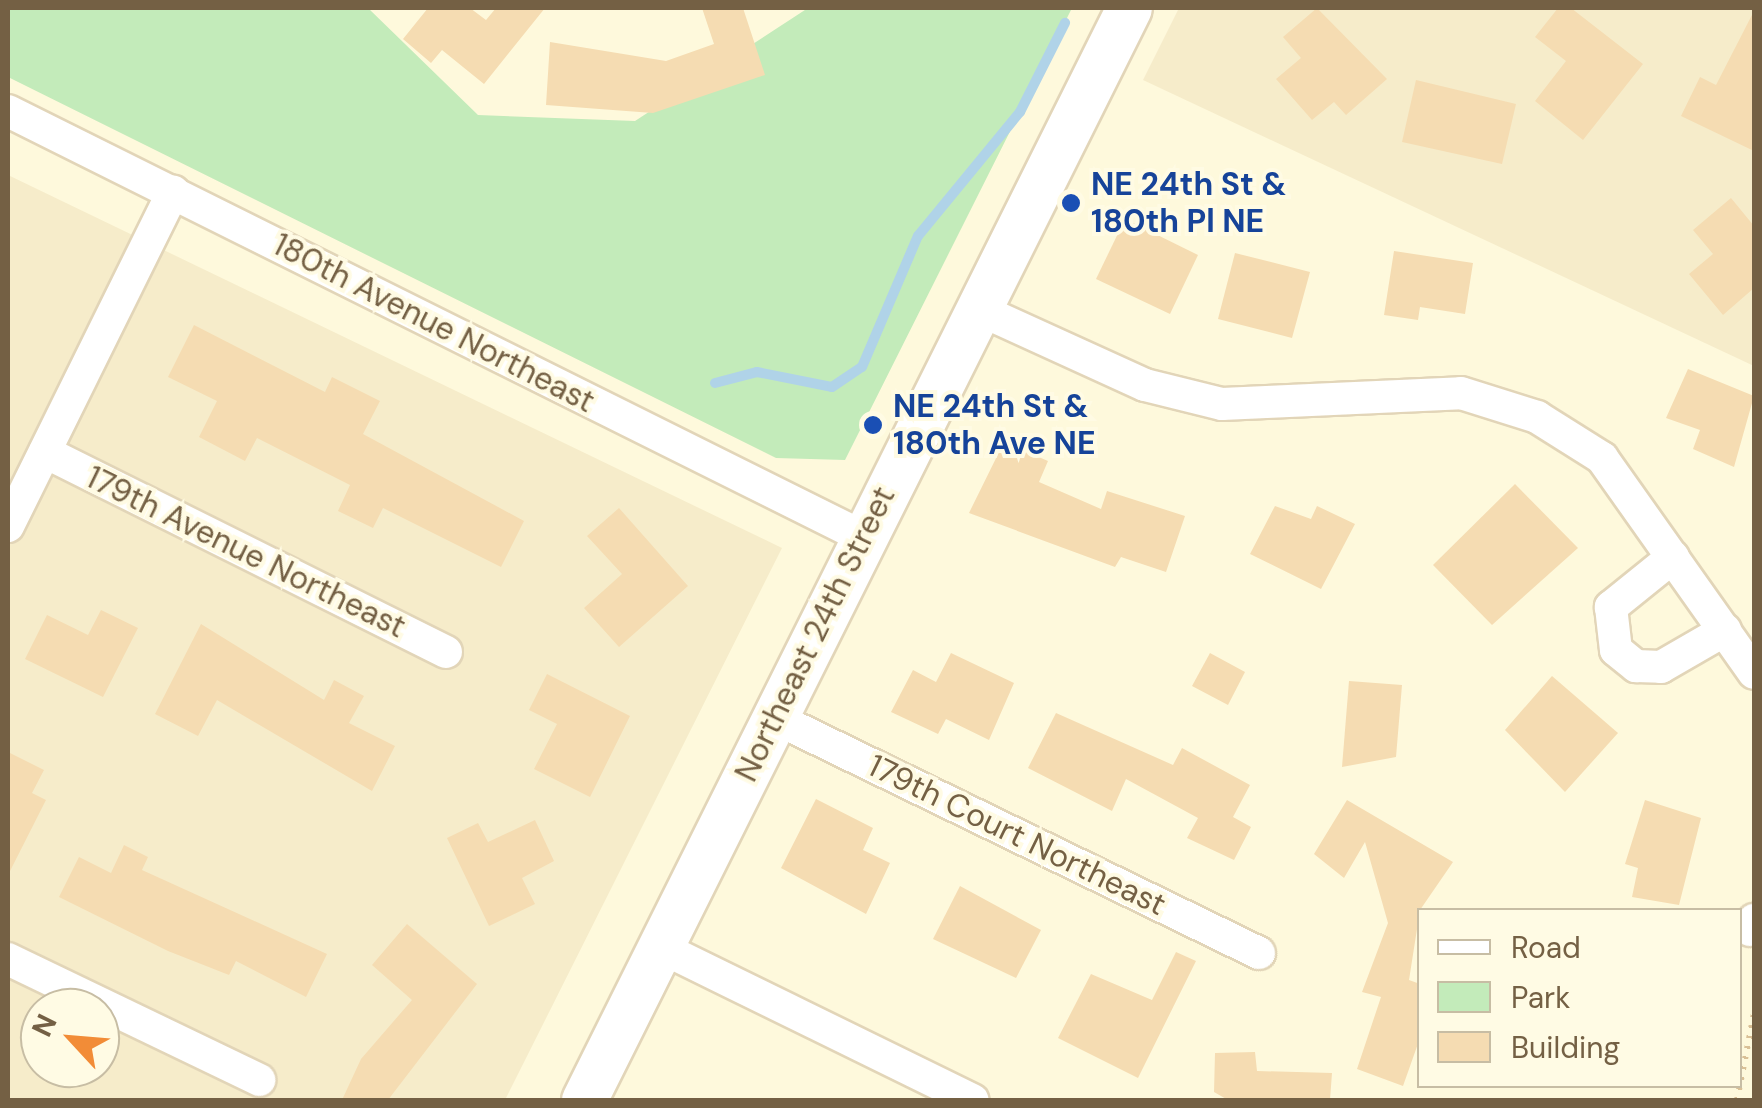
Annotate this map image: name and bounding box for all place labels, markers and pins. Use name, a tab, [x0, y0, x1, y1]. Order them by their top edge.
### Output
place label: NE 24th St & 180th Pl NE	[1091, 166, 1286, 241]
marker: NE 24th St & 180th Pl NE	[1060, 192, 1082, 214]
place label: NE 24th St & 180th Ave NE	[893, 388, 1096, 463]
marker: NE 24th St & 180th Ave NE	[862, 414, 884, 436]

